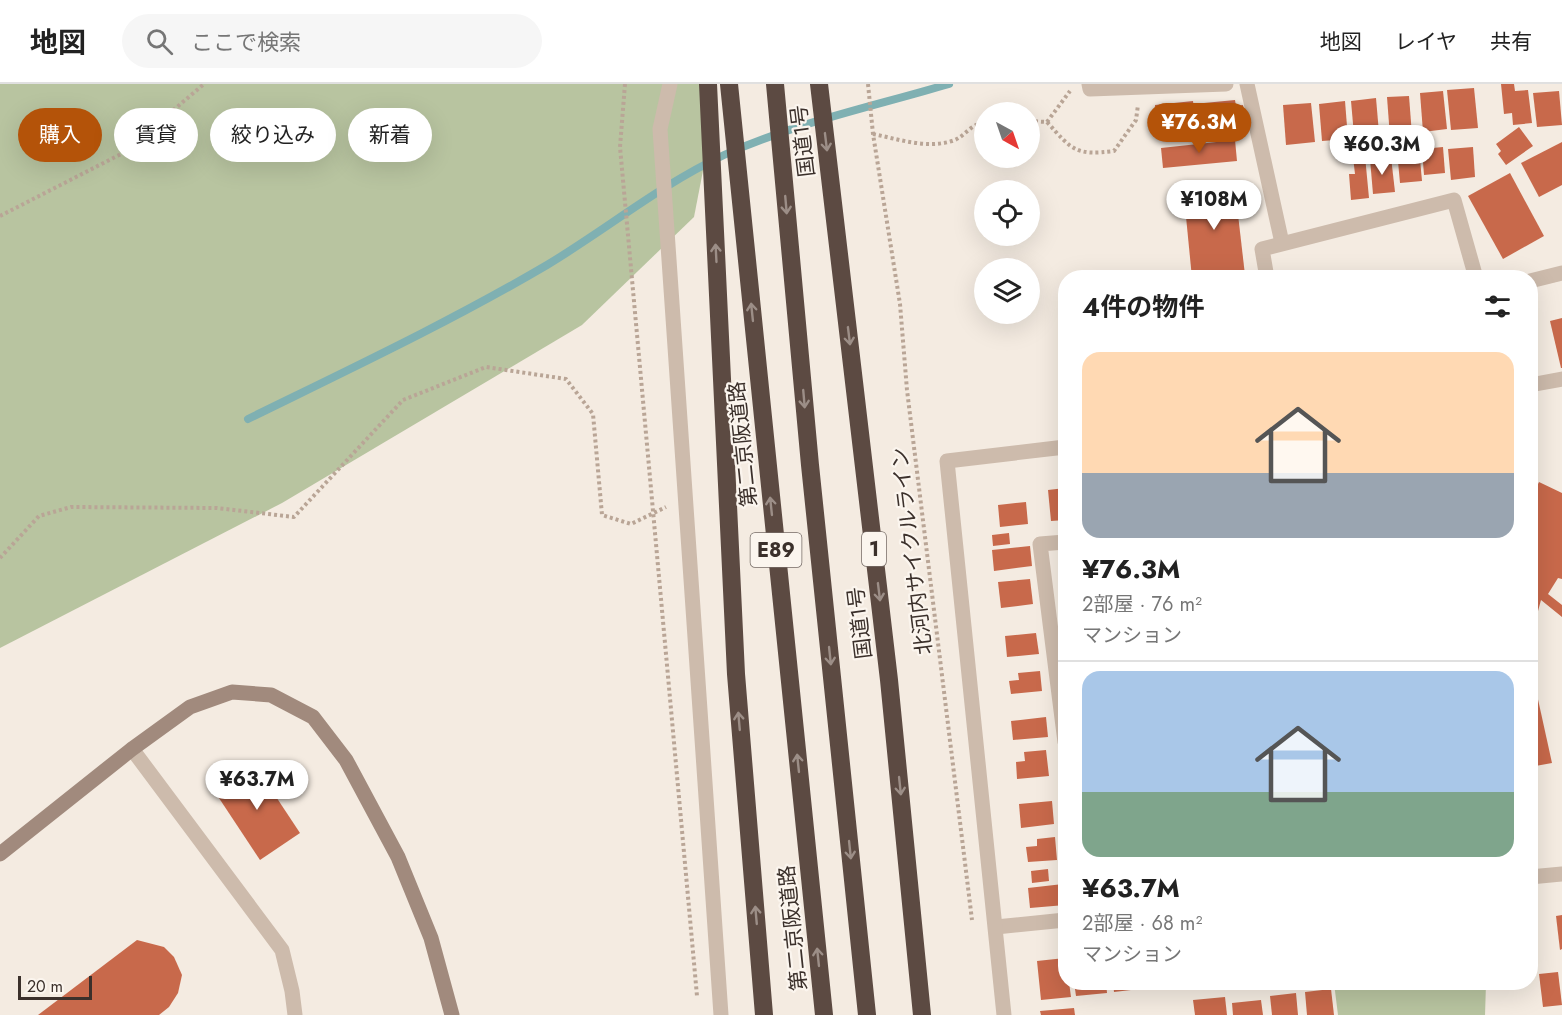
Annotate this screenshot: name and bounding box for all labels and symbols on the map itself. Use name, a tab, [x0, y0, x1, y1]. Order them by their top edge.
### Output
north arrow	[974, 102, 1040, 168]
street label: 国道1号	[784, 103, 822, 179]
pin: ¥76.3M	[1150, 103, 1248, 154]
pin: ¥60.3M	[1333, 125, 1431, 176]
one-way arrow	[821, 132, 832, 152]
pin: ¥108M	[1172, 180, 1256, 231]
one-way arrow	[781, 195, 792, 214]
one-way arrow	[710, 244, 721, 264]
one-way arrow	[746, 303, 757, 323]
one-way arrow	[844, 325, 855, 345]
street label: 第二京阪道路	[721, 380, 765, 508]
one-way arrow	[799, 389, 810, 409]
street label: 北河内サイクルライン	[884, 445, 940, 657]
one-way arrow	[766, 497, 777, 517]
road number: 1	[862, 532, 886, 566]
road number: E89	[750, 533, 802, 567]
one-way arrow	[874, 582, 885, 601]
street label: 国道1号	[841, 585, 879, 661]
one-way arrow	[825, 645, 836, 665]
one-way arrow	[734, 711, 745, 731]
one-way arrow	[792, 753, 803, 773]
pin: ¥63.7M	[208, 760, 306, 811]
one-way arrow	[895, 775, 906, 795]
one-way arrow	[845, 839, 856, 859]
street label: 第二京阪道路	[771, 864, 815, 992]
one-way arrow	[750, 905, 761, 925]
one-way arrow	[812, 947, 823, 967]
scale bar	[18, 973, 92, 1000]

